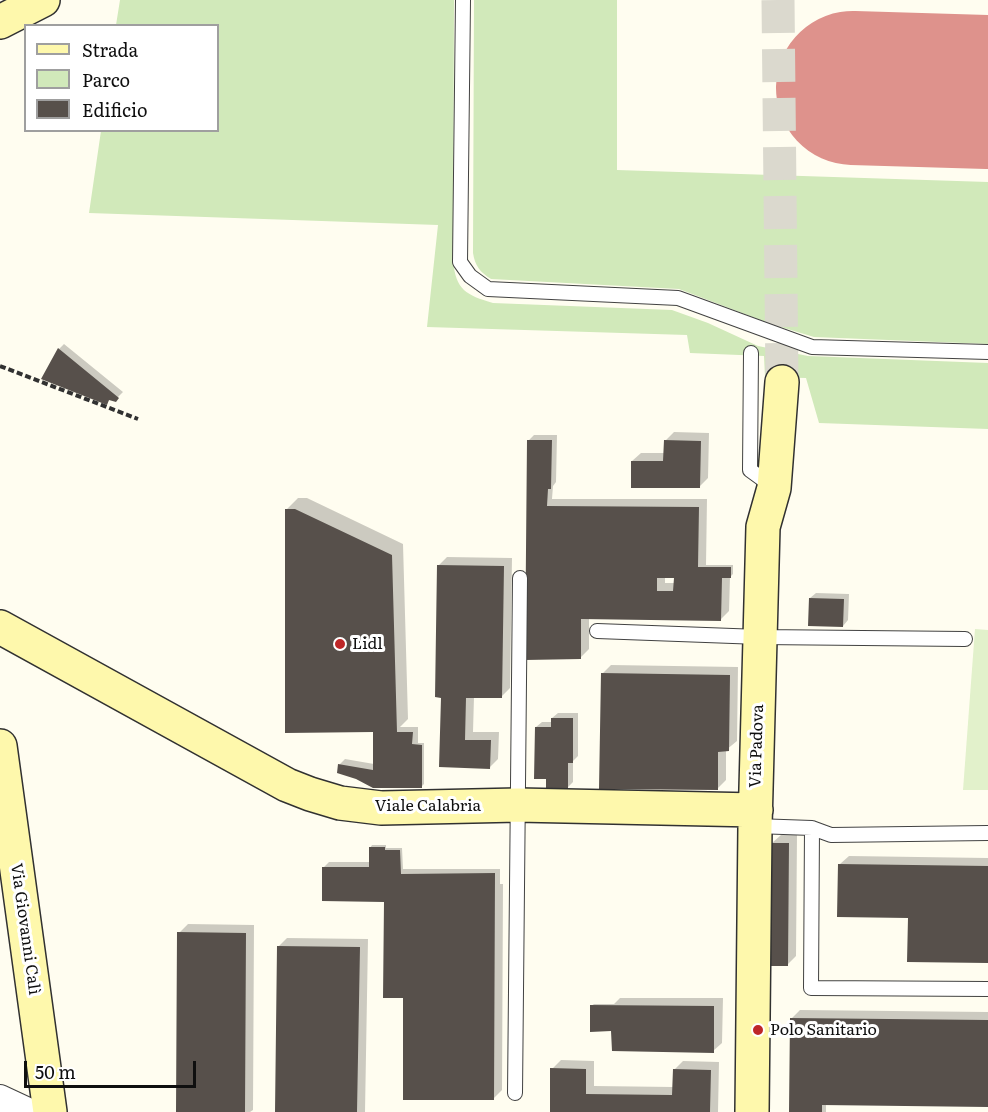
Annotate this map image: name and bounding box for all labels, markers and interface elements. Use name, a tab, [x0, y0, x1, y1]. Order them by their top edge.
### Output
legend	[24, 24, 219, 132]
text: Strada	[82, 36, 138, 63]
text: Parco	[82, 66, 130, 93]
text: Edificio	[82, 96, 148, 123]
place label: Lidl	[352, 634, 383, 654]
marker: Lidl	[333, 637, 347, 651]
street label: Via Padova	[746, 704, 768, 788]
street label: Viale Calabria	[375, 796, 481, 816]
street label: Via Giovanni Calì	[6, 862, 44, 996]
place label: Polo Sanitario	[770, 1020, 877, 1040]
marker: Polo Sanitario	[751, 1023, 765, 1037]
scale bar	[27, 1049, 200, 1087]
text: 50 m	[35, 1058, 76, 1085]

